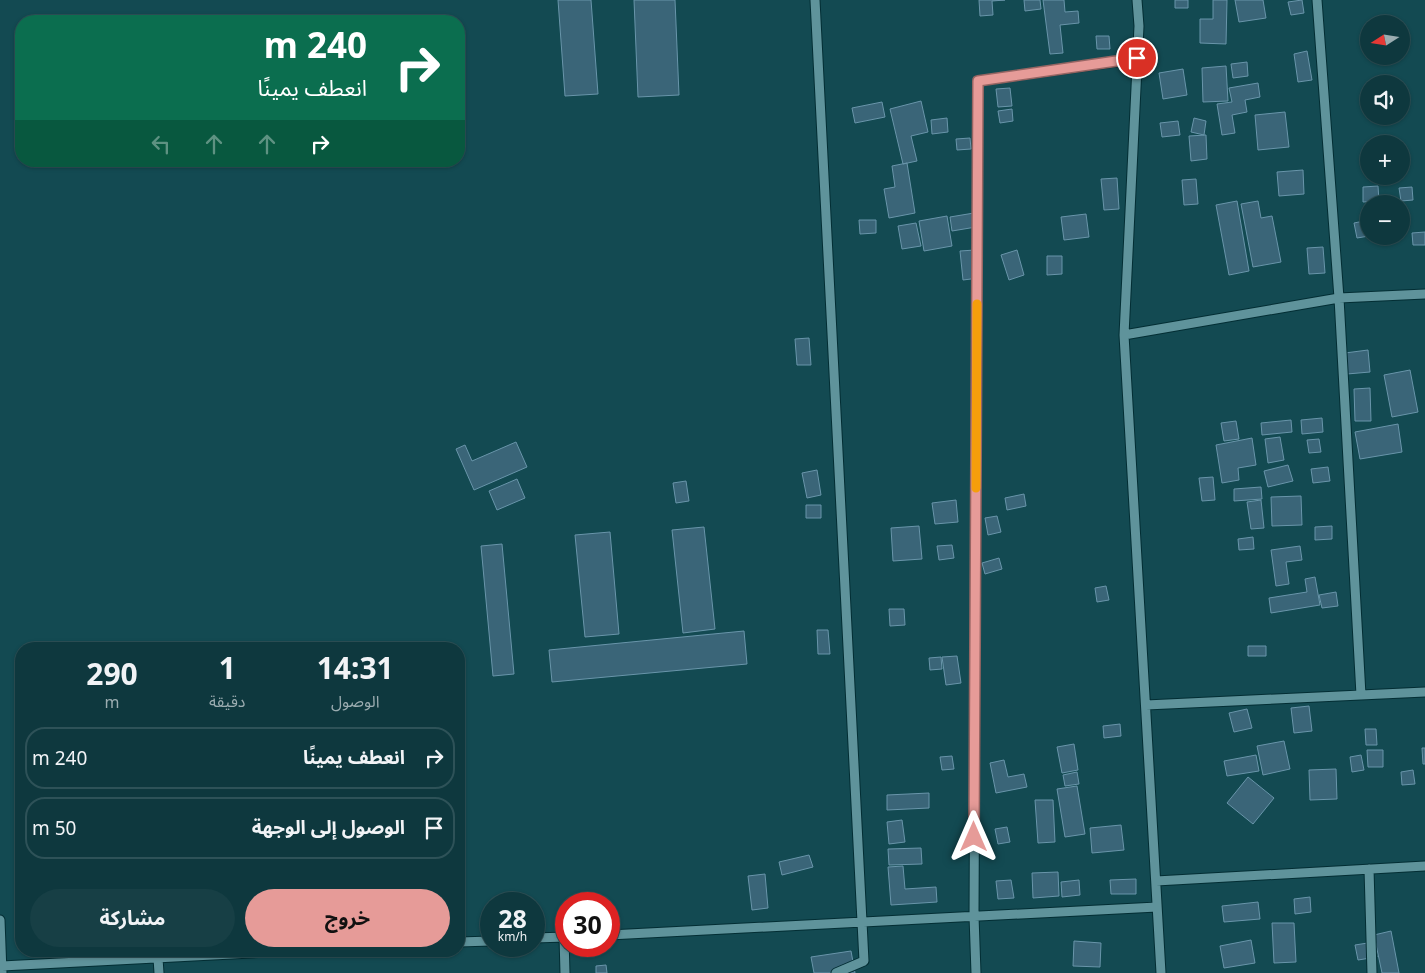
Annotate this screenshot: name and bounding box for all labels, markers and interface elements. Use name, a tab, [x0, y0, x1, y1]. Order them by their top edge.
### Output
north arrow	[1360, 15, 1410, 65]
map controls	[1360, 15, 1410, 245]
text: 240 m	[264, 21, 367, 68]
icon: right	[385, 35, 450, 100]
pin	[1116, 37, 1158, 79]
icon: arrive	[1123, 44, 1151, 72]
text: انعطف يمينًا	[257, 72, 367, 102]
button: sound	[1360, 75, 1410, 125]
icon: left	[147, 130, 175, 158]
icon: ahead	[200, 130, 228, 158]
icon: ahead	[253, 130, 281, 158]
icon: right	[306, 130, 334, 158]
button: +	[1360, 135, 1410, 185]
button: −	[1360, 195, 1410, 245]
text: 1	[219, 647, 236, 688]
text: 14:31	[317, 647, 394, 688]
text: 290	[86, 653, 138, 694]
text: دقيقة	[209, 690, 245, 712]
text: الوصول	[331, 690, 380, 712]
text: m	[105, 691, 120, 713]
text: انعطف يمينًا	[303, 744, 405, 770]
icon: right	[420, 744, 448, 772]
text: 240 m	[32, 745, 87, 771]
position arrow	[947, 810, 999, 862]
text: الوصول إلى الوجهة	[252, 814, 405, 840]
icon: arrive	[420, 814, 448, 842]
text: 50 m	[32, 815, 76, 841]
button: مشاركة	[30, 889, 235, 947]
button: خروج	[245, 889, 450, 947]
speed limit sign: 30	[555, 892, 620, 957]
text: 28	[498, 901, 527, 935]
text: km/h	[498, 928, 527, 945]

